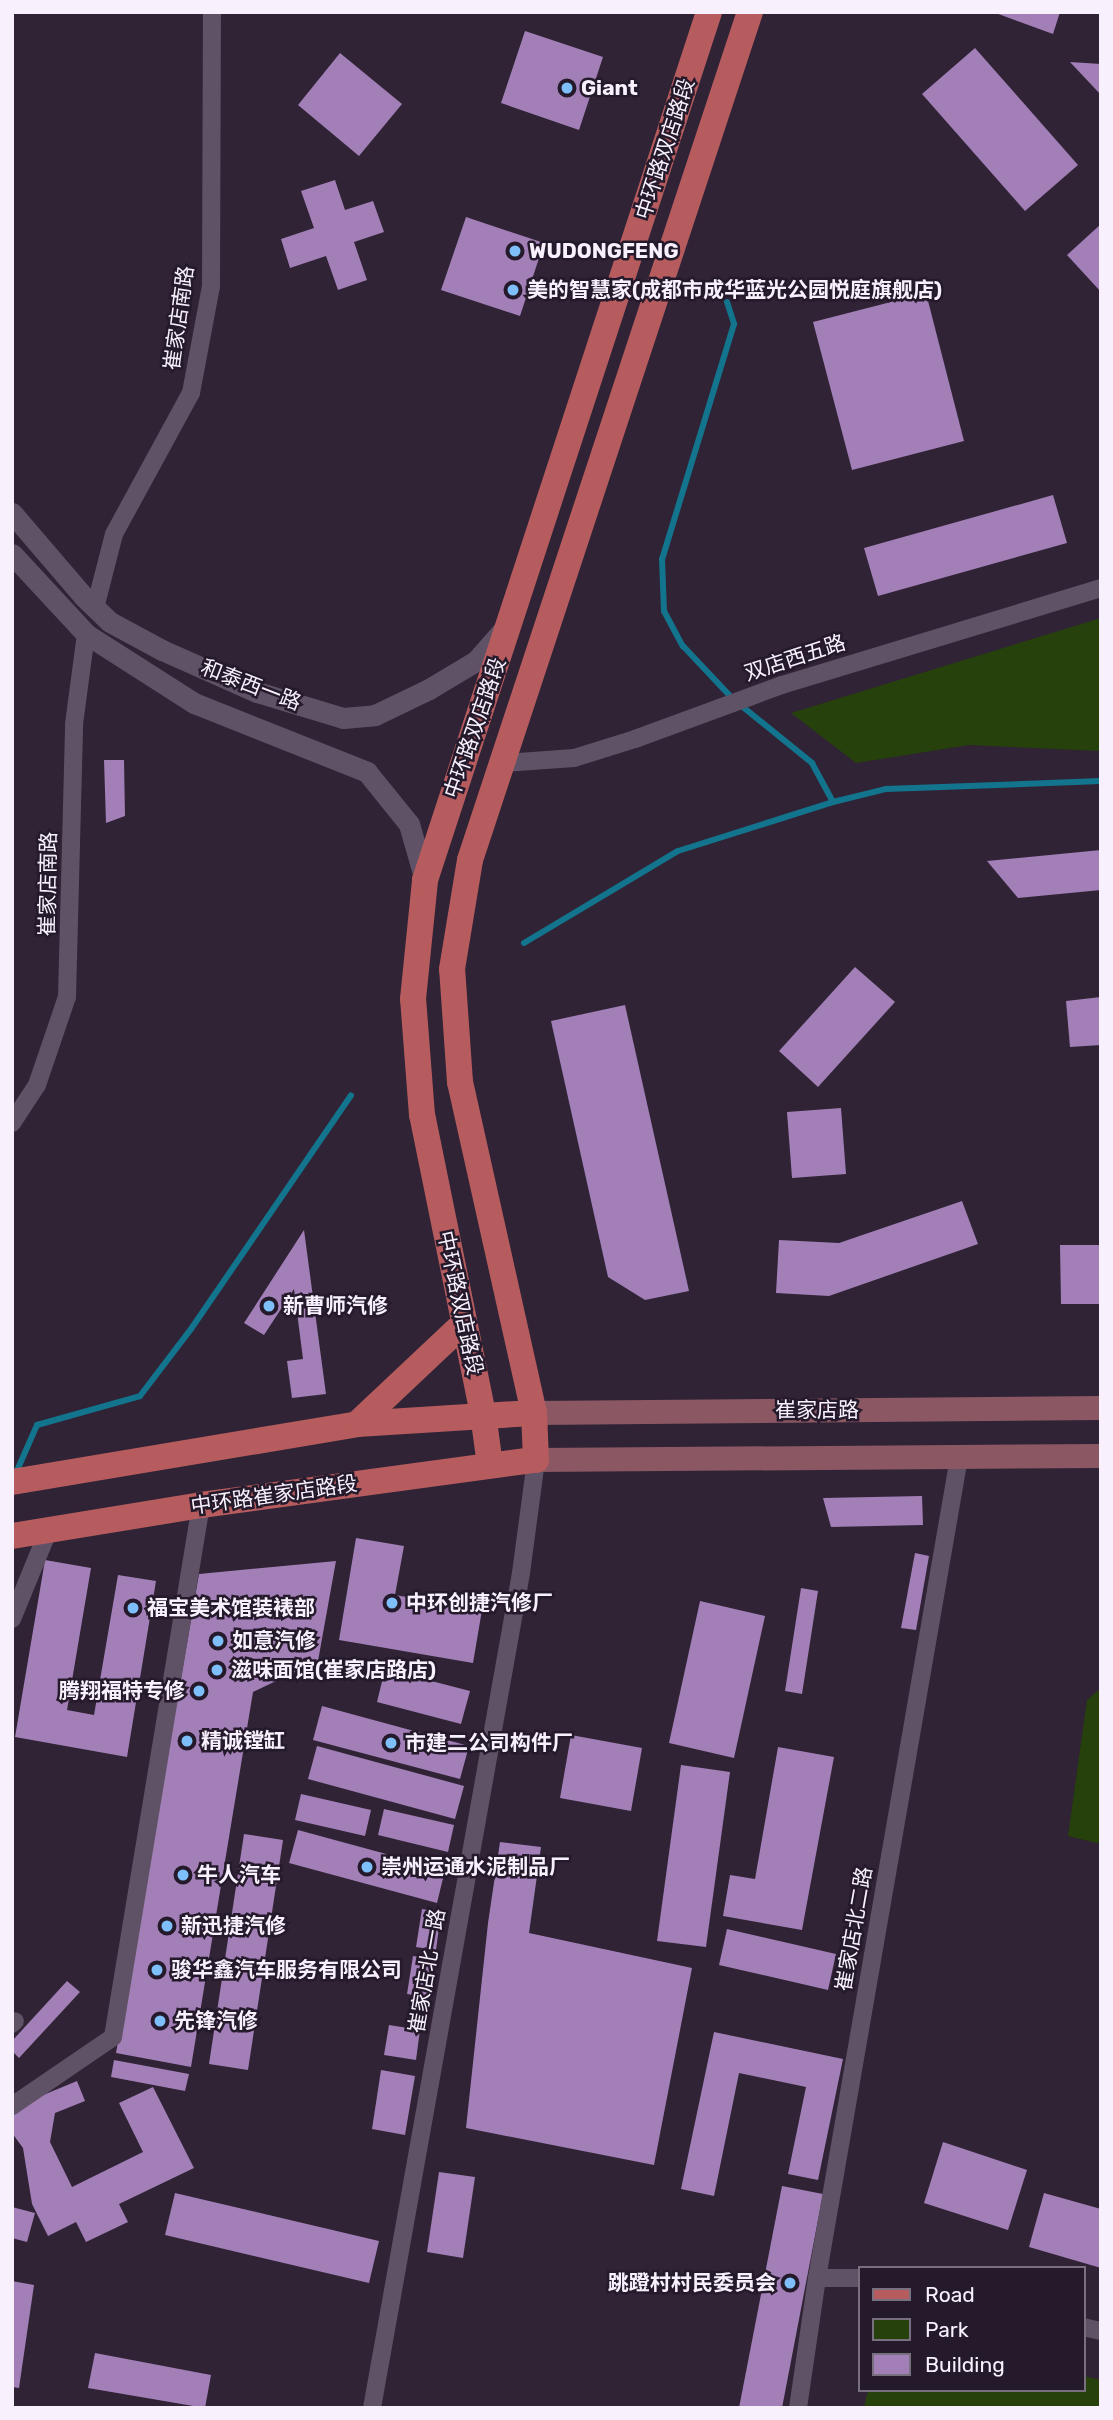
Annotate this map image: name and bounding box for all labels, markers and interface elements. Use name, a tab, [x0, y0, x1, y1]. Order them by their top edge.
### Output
place label: Giant	[581, 75, 638, 101]
street label: 中环路双店路段	[630, 75, 700, 223]
marker: Giant	[559, 80, 575, 96]
place label: WUDONGFENG	[529, 238, 678, 264]
marker: WUDONGFENG	[507, 243, 523, 259]
street label: 崔家店南路	[159, 264, 199, 372]
place label: 美的智慧家(成都市成华蓝光公园悦庭旗舰店)	[527, 277, 942, 303]
marker: 美的智慧家(成都市成华蓝光公园悦庭旗舰店)	[505, 282, 521, 298]
street label: 双店西五路	[741, 630, 849, 686]
street label: 和泰西一路	[197, 654, 305, 716]
street label: 中环路双店路段	[439, 654, 511, 802]
street label: 崔家店南路	[34, 831, 62, 937]
street label: 中环路双店路段	[432, 1228, 488, 1378]
place label: 新曹师汽修	[283, 1293, 388, 1319]
marker: 新曹师汽修	[261, 1298, 277, 1314]
street label: 崔家店路	[775, 1397, 859, 1423]
street label: 中环路崔家店路段	[189, 1471, 359, 1519]
place label: 中环创捷汽修厂	[406, 1590, 553, 1616]
place label: 福宝美术馆装裱部	[147, 1595, 315, 1621]
marker: 中环创捷汽修厂	[384, 1595, 400, 1611]
marker: 福宝美术馆装裱部	[125, 1600, 141, 1616]
place label: 如意汽修	[232, 1628, 316, 1654]
marker: 如意汽修	[210, 1633, 226, 1649]
place label: 滋味面馆(崔家店路店)	[231, 1657, 436, 1683]
marker: 滋味面馆(崔家店路店)	[209, 1662, 225, 1678]
place label: 腾翔福特专修	[59, 1678, 185, 1704]
marker: 腾翔福特专修	[191, 1683, 207, 1699]
place label: 精诚镗缸	[201, 1728, 285, 1754]
place label: 市建二公司构件厂	[405, 1730, 573, 1756]
marker: 精诚镗缸	[179, 1733, 195, 1749]
marker: 市建二公司构件厂	[383, 1735, 399, 1751]
place label: 崇州运通水泥制品厂	[381, 1854, 570, 1880]
marker: 崇州运通水泥制品厂	[359, 1859, 375, 1875]
place label: 牛人汽车	[197, 1862, 281, 1888]
street label: 崔家店北二路	[831, 1865, 877, 1993]
marker: 牛人汽车	[175, 1867, 191, 1883]
street label: 崔家店北一路	[404, 1907, 450, 2035]
place label: 新迅捷汽修	[181, 1913, 286, 1939]
marker: 新迅捷汽修	[159, 1918, 175, 1934]
place label: 骏华鑫汽车服务有限公司	[171, 1957, 402, 1983]
marker: 骏华鑫汽车服务有限公司	[149, 1962, 165, 1978]
place label: 先锋汽修	[174, 2008, 258, 2034]
marker: 先锋汽修	[152, 2013, 168, 2029]
legend	[858, 2266, 1085, 2392]
place label: 跳蹬村村民委员会	[608, 2270, 776, 2296]
marker: 跳蹬村村民委员会	[782, 2275, 798, 2291]
text: Road	[925, 2282, 975, 2307]
text: Park	[925, 2317, 969, 2342]
text: Building	[925, 2352, 1005, 2377]

